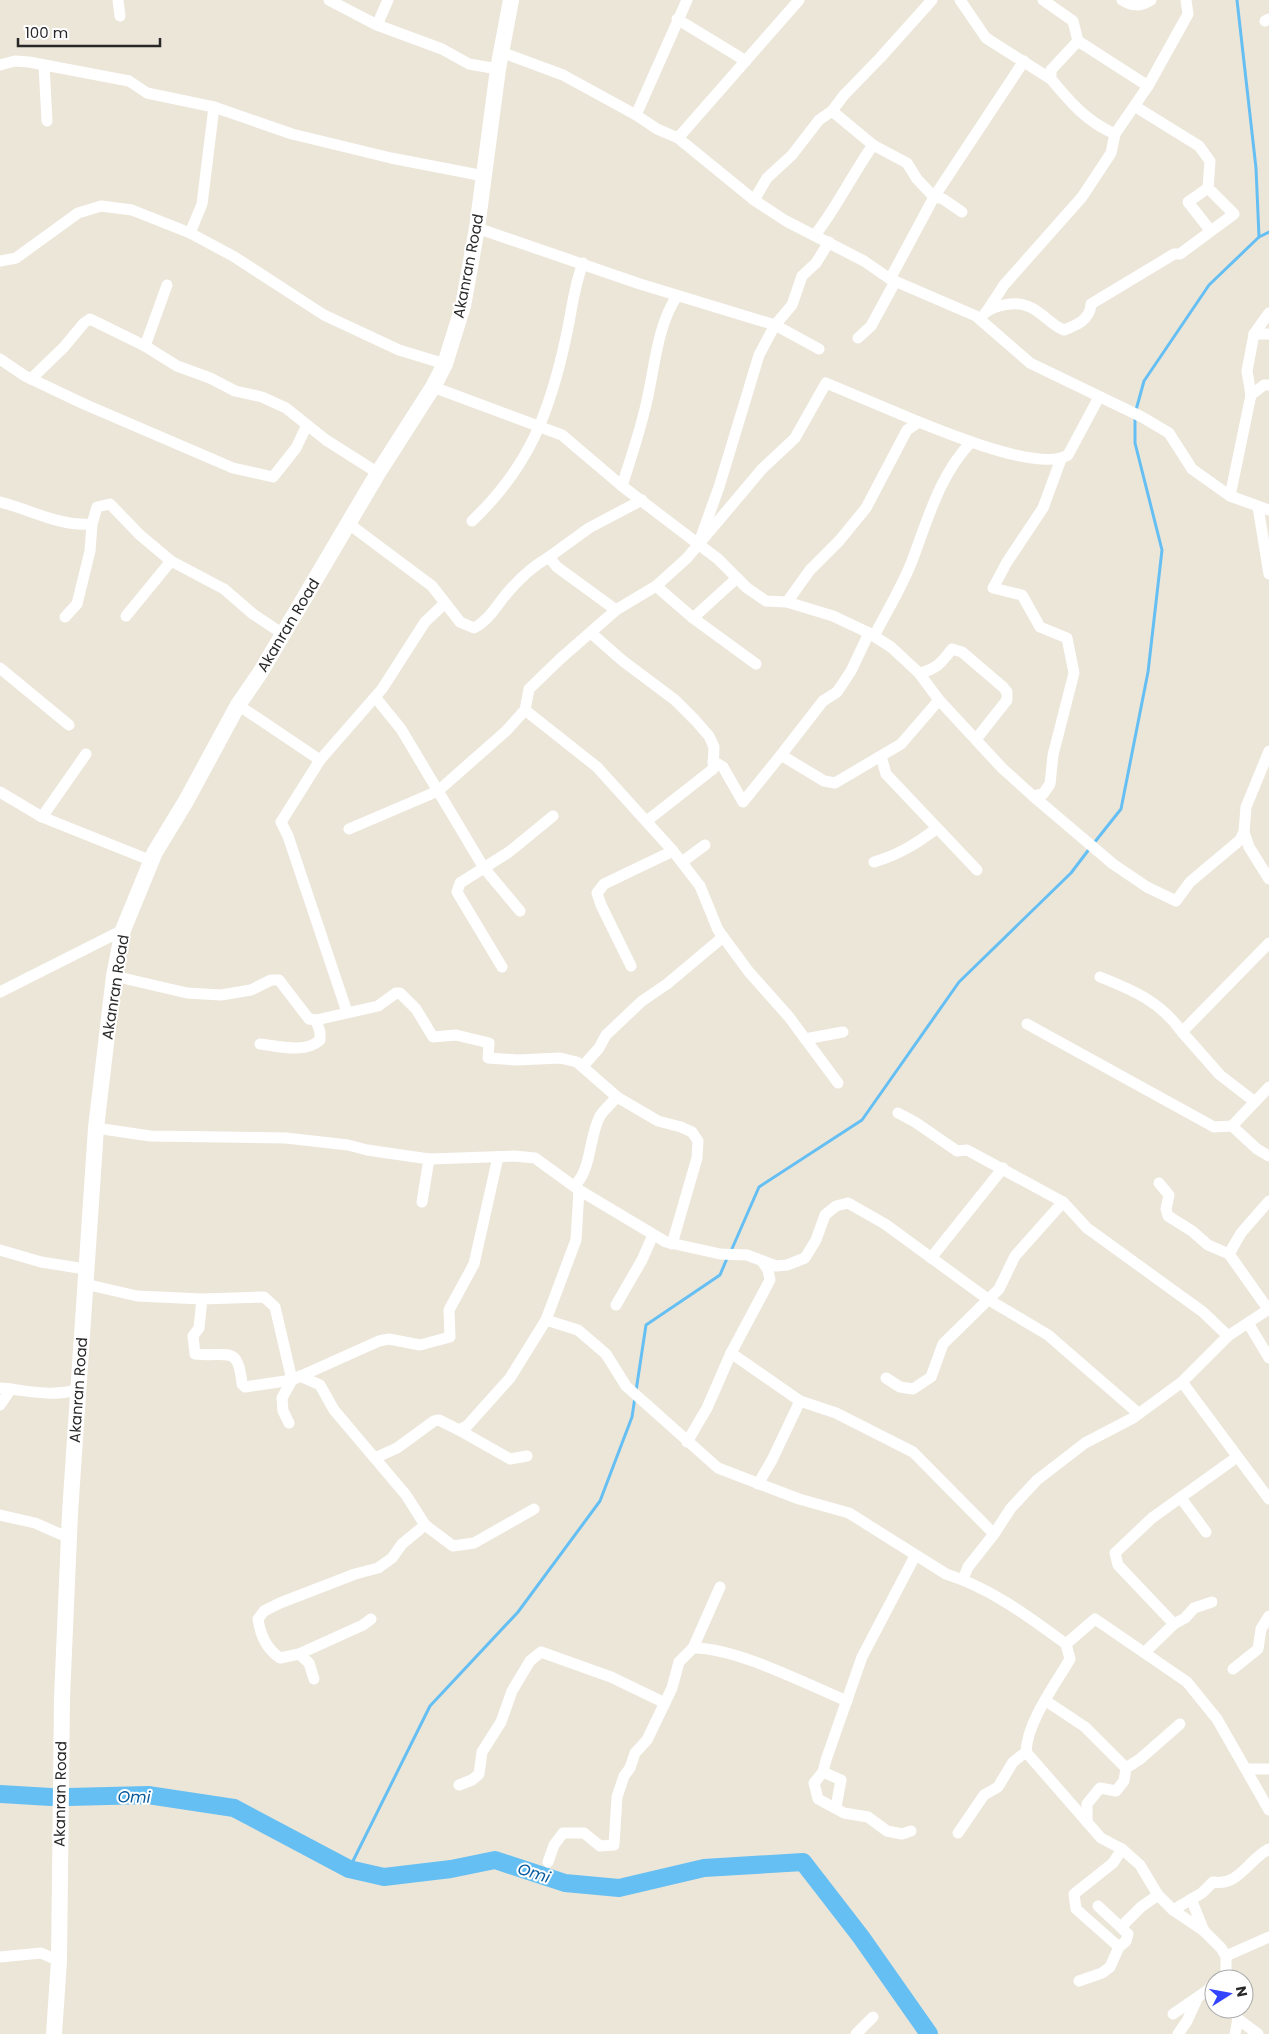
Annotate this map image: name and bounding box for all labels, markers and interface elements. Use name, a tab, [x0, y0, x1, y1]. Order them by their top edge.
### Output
scale bar	[18, 15, 160, 47]
text: 100 m	[25, 22, 68, 43]
street label: Akanran Road	[448, 212, 488, 320]
street label: Akanran Road	[252, 574, 324, 676]
street label: Akanran Road	[96, 933, 134, 1041]
street label: Akanran Road	[64, 1336, 92, 1444]
street label: Akanran Road	[49, 1741, 71, 1847]
water label: Omi	[117, 1785, 152, 1809]
water label: Omi	[515, 1857, 554, 1889]
north arrow	[1204, 1969, 1254, 2019]
text: N	[1231, 1984, 1253, 1999]

